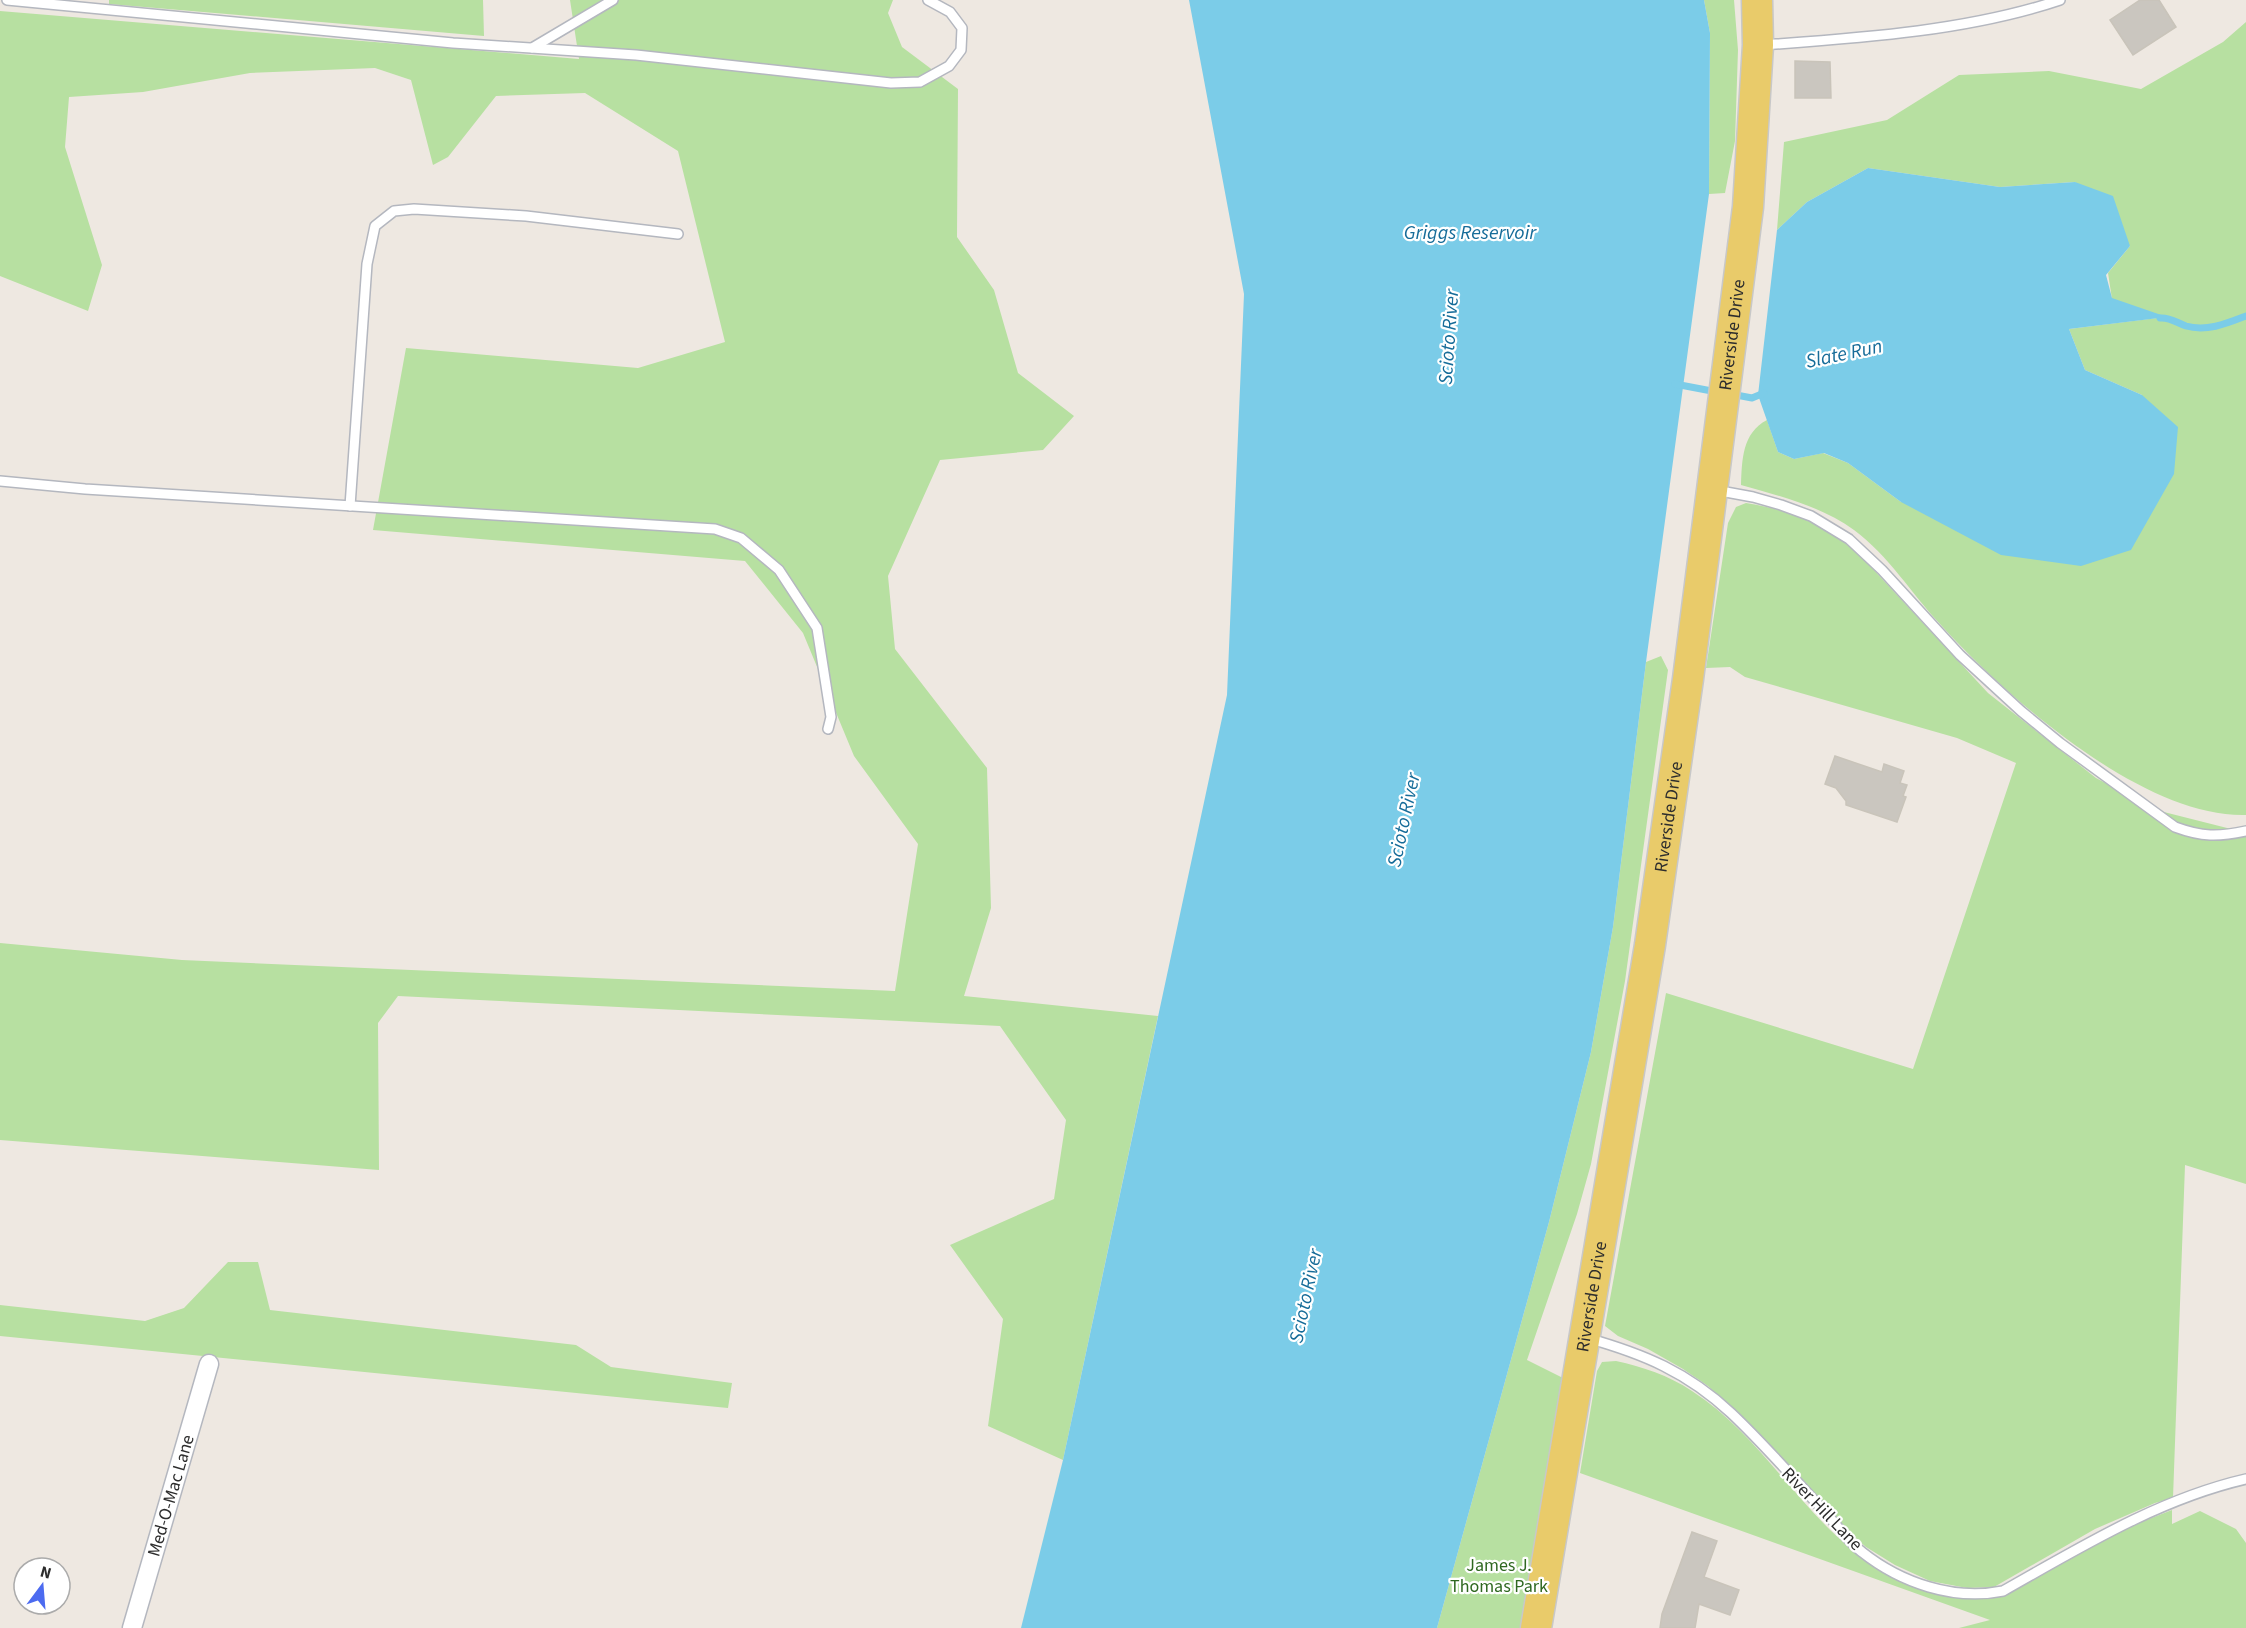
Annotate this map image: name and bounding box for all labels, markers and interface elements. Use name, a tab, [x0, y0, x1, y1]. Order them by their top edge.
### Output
water label: Griggs Reservoir	[1404, 219, 1537, 247]
street label: Riverside Drive	[1712, 278, 1751, 392]
water label: Scioto River	[1432, 287, 1466, 386]
water label: Slate Run	[1803, 332, 1885, 376]
street label: Riverside Drive	[1648, 760, 1689, 874]
water label: Scioto River	[1380, 769, 1428, 870]
street label: Riverside Drive	[1570, 1239, 1613, 1354]
water label: Scioto River	[1282, 1245, 1330, 1346]
street label: Med-O-Mac Lane	[141, 1432, 200, 1559]
street label: River Hill Lane	[1776, 1462, 1868, 1556]
park label: James J. Thomas Park	[1450, 1553, 1548, 1599]
north arrow	[12, 1556, 72, 1616]
text: N	[38, 1561, 54, 1585]

